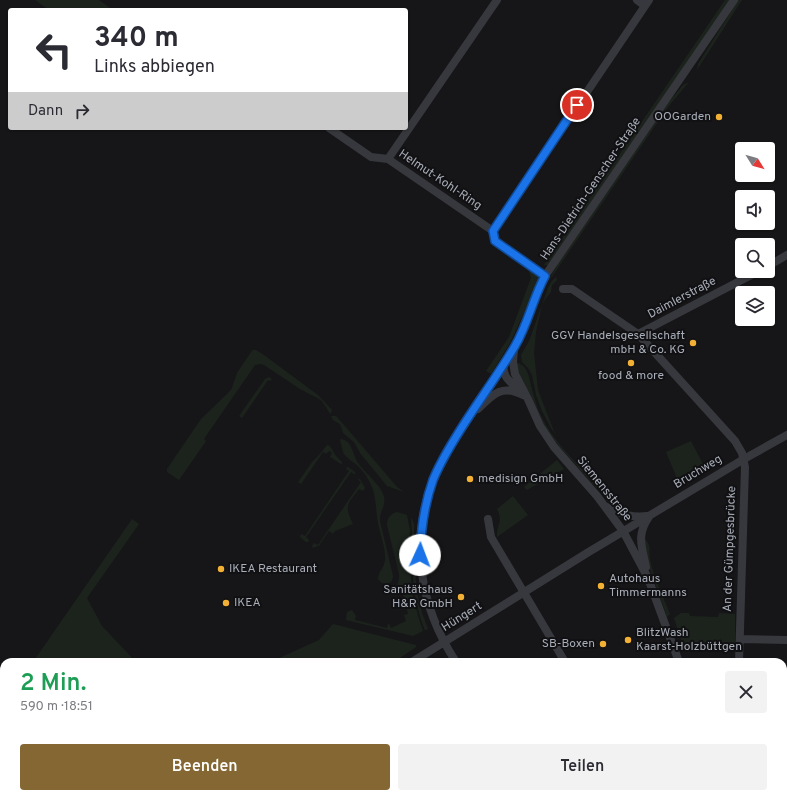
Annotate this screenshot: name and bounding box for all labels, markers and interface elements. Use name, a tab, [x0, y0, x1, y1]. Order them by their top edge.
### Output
text: 340 m	[94, 21, 179, 57]
icon: left	[28, 24, 80, 76]
text: Links abbiegen	[94, 56, 215, 79]
pin	[560, 88, 594, 122]
icon: arrive	[566, 94, 588, 116]
icon: right	[71, 100, 93, 122]
text: Dann	[28, 102, 63, 121]
place label: OOGarden	[654, 109, 711, 125]
marker: OOGarden	[714, 112, 724, 122]
street label: Hans-Dietrich-Genscher-Straße	[537, 114, 645, 264]
north arrow	[735, 142, 775, 182]
map controls	[735, 142, 775, 326]
street label: Helmut-Kohl-Ring	[395, 146, 485, 214]
button: sound	[735, 190, 775, 230]
button: search	[735, 238, 775, 278]
street label: Daimlerstraße	[645, 273, 719, 323]
button: layers	[735, 286, 775, 326]
place label: GGV Handelsgesellschaft mbH & Co. KG	[551, 328, 685, 358]
marker: GGV Handelsgesellschaft mbH & Co. KG	[688, 338, 698, 348]
marker: food & more	[626, 358, 636, 368]
place label: food & more	[598, 368, 664, 384]
street label: Bruchweg	[671, 451, 725, 493]
street label: Siemensstraße	[573, 453, 635, 525]
place label: medisign GmbH	[478, 471, 563, 487]
marker: medisign GmbH	[465, 474, 475, 484]
street label: An der Gümpgesbrücke	[720, 486, 740, 612]
position arrow	[399, 534, 441, 576]
place label: IKEA Restaurant	[229, 561, 317, 577]
marker: IKEA Restaurant	[216, 564, 226, 574]
place label: Autohaus Timmermanns	[609, 571, 687, 601]
marker: Autohaus Timmermanns	[596, 581, 606, 591]
place label: Sanitätshaus H&R GmbH	[383, 582, 453, 612]
marker: Sanitätshaus H&R GmbH	[456, 592, 466, 602]
place label: IKEA	[234, 595, 261, 611]
marker: IKEA	[221, 598, 231, 608]
street label: Hüngert	[439, 598, 485, 636]
place label: BlitzWash Kaarst-Holzbüttgen	[636, 625, 742, 655]
marker: BlitzWash Kaarst-Holzbüttgen	[623, 635, 633, 645]
place label: SB-Boxen	[542, 636, 595, 652]
marker: SB-Boxen	[598, 639, 608, 649]
text: 2 Min.	[20, 669, 86, 699]
button: close	[725, 671, 767, 713]
text: 590 m · 18:51	[20, 699, 93, 715]
button: Beenden	[20, 744, 390, 790]
button: Teilen	[398, 744, 767, 790]

